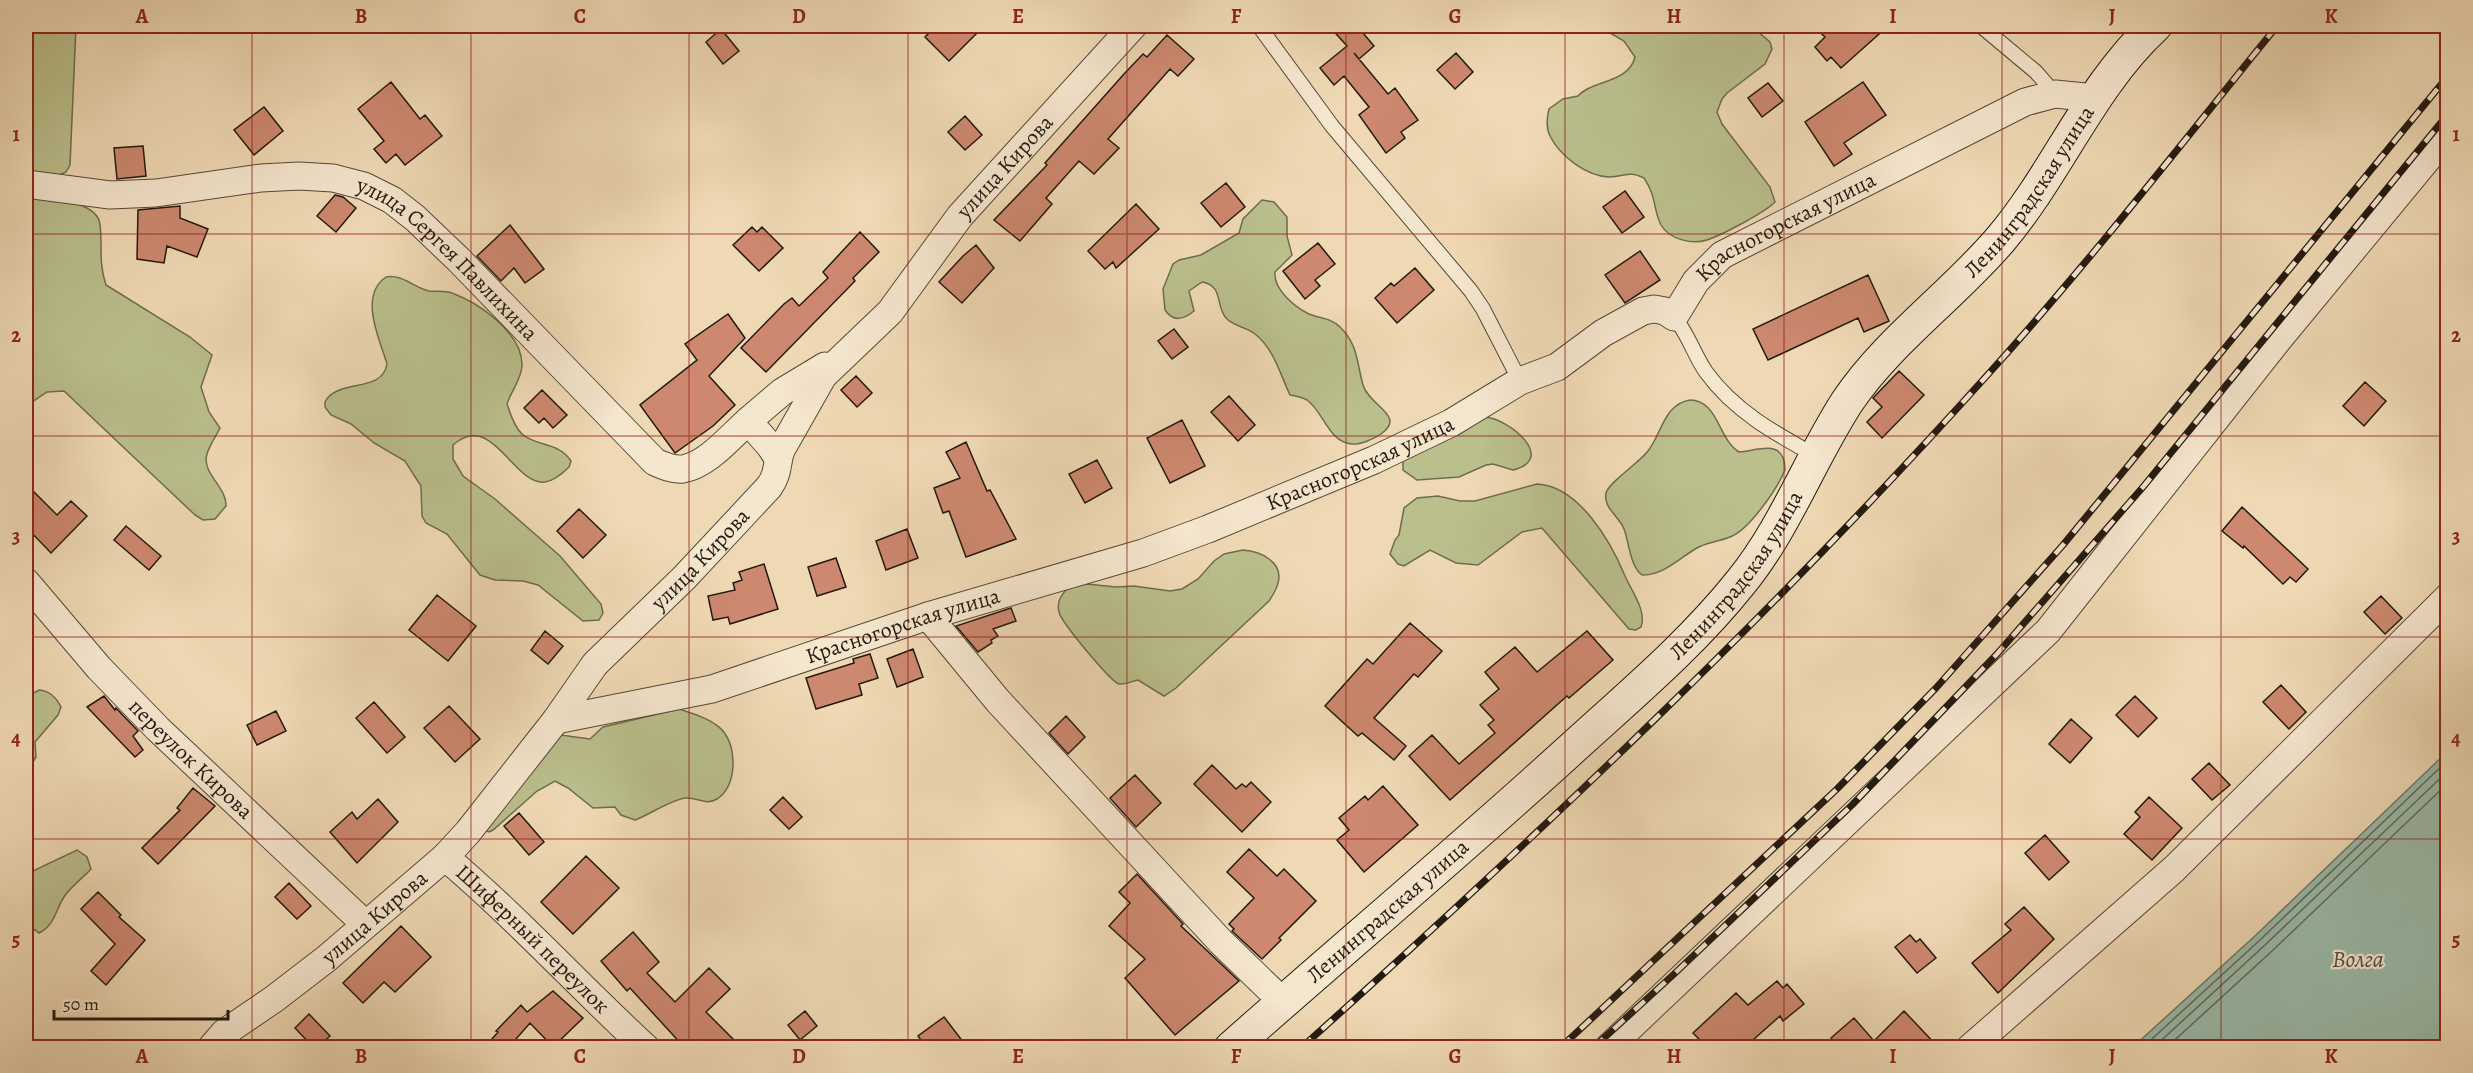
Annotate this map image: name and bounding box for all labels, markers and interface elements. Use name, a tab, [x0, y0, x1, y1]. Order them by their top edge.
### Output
text: A	[135, 3, 149, 30]
text: B	[355, 3, 367, 30]
text: C	[574, 3, 586, 30]
text: D	[792, 3, 806, 30]
text: E	[1012, 3, 1024, 30]
text: F	[1231, 3, 1242, 30]
text: G	[1448, 3, 1462, 30]
text: H	[1667, 3, 1682, 30]
text: I	[1889, 3, 1897, 30]
text: J	[2109, 3, 2116, 30]
text: K	[2324, 3, 2338, 30]
street label: Ленинградская улица	[1957, 99, 2102, 285]
street label: улица Кирова	[949, 108, 1061, 226]
text: 1	[12, 121, 20, 148]
text: 1	[2452, 121, 2460, 148]
street label: Красногорская улица	[1689, 164, 1882, 288]
street label: улица Сергея Павлихина	[353, 170, 545, 348]
text: 2	[11, 322, 21, 349]
text: 2	[2451, 322, 2461, 349]
street label: Красногорская улица	[1262, 408, 1460, 518]
street label: Ленинградская улица	[1663, 485, 1811, 667]
street label: улица Кирова	[644, 501, 757, 618]
text: 3	[12, 523, 20, 550]
text: 3	[2452, 523, 2460, 550]
street label: Красногорская улица	[802, 580, 1004, 671]
street label: переулок Кирова	[122, 692, 260, 827]
text: 4	[11, 725, 21, 752]
text: 4	[2451, 725, 2461, 752]
street label: Ленинградская улица	[1300, 832, 1476, 990]
street label: Шиферный переулок	[449, 858, 616, 1020]
street label: улица Кирова	[314, 863, 435, 972]
text: 5	[12, 926, 20, 953]
text: 5	[2452, 926, 2460, 953]
water label: Волга	[2332, 943, 2384, 975]
scale bar	[54, 983, 228, 1021]
text: 50 m	[63, 992, 99, 1016]
text: A	[135, 1043, 149, 1070]
text: B	[355, 1043, 367, 1070]
text: C	[574, 1043, 586, 1070]
text: D	[792, 1043, 806, 1070]
text: E	[1012, 1043, 1024, 1070]
text: F	[1231, 1043, 1242, 1070]
text: G	[1448, 1043, 1462, 1070]
text: H	[1667, 1043, 1682, 1070]
text: I	[1889, 1043, 1897, 1070]
text: J	[2109, 1043, 2116, 1070]
text: K	[2324, 1043, 2338, 1070]

